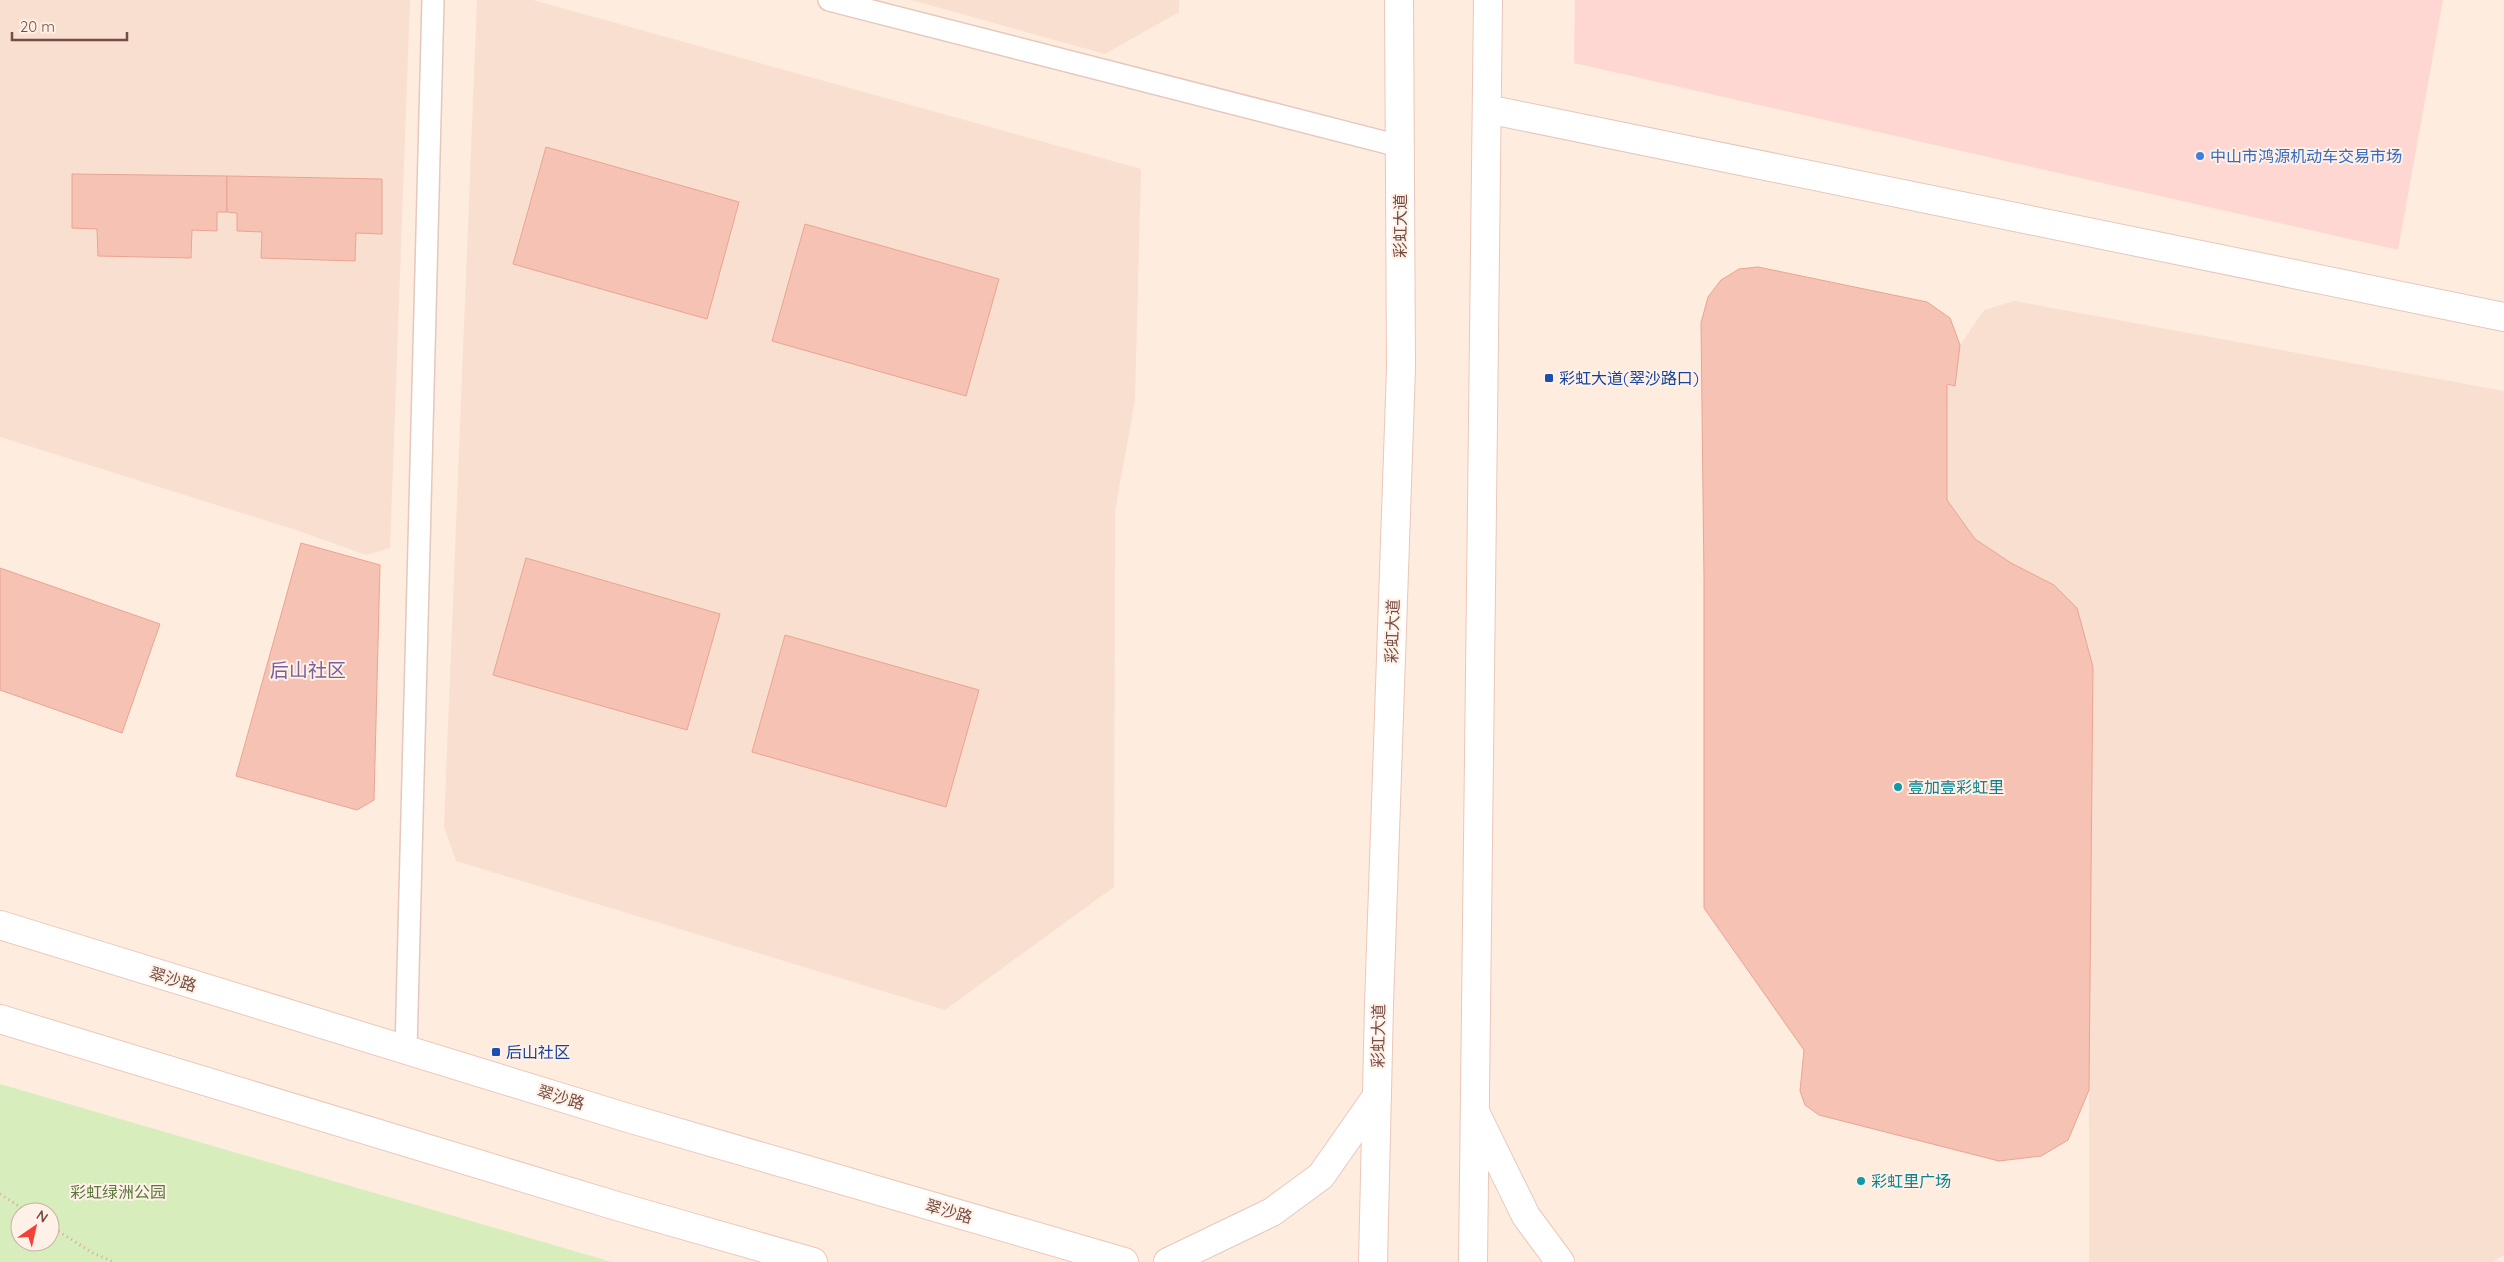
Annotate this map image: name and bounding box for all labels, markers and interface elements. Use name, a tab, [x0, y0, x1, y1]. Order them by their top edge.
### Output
scale bar	[12, 10, 128, 42]
text: 20 m	[20, 17, 55, 36]
place label: 中山市鸿源机动车交易市场	[2210, 146, 2402, 166]
marker: 中山市鸿源机动车交易市场	[2194, 150, 2206, 162]
street label: 彩虹大道	[1390, 194, 1410, 258]
place label: 彩虹大道(翠沙路口)	[1559, 368, 1699, 388]
marker: 彩虹大道(翠沙路口)	[1543, 372, 1555, 384]
street label: 彩虹大道	[1381, 599, 1403, 663]
district label: 后山社区	[270, 658, 346, 682]
place label: 壹加壹彩虹里	[1908, 777, 2004, 797]
marker: 壹加壹彩虹里	[1892, 781, 1904, 793]
street label: 翠沙路	[147, 962, 199, 996]
street label: 彩虹大道	[1367, 1004, 1389, 1068]
place label: 后山社区	[506, 1042, 570, 1062]
marker: 后山社区	[490, 1046, 502, 1058]
street label: 翠沙路	[535, 1080, 587, 1114]
place label: 彩虹里广场	[1871, 1171, 1951, 1191]
marker: 彩虹里广场	[1855, 1175, 1867, 1187]
park label: 彩虹绿洲公园	[70, 1182, 166, 1202]
street label: 翠沙路	[923, 1195, 975, 1227]
north arrow	[10, 1202, 60, 1252]
text: N	[33, 1206, 52, 1227]

